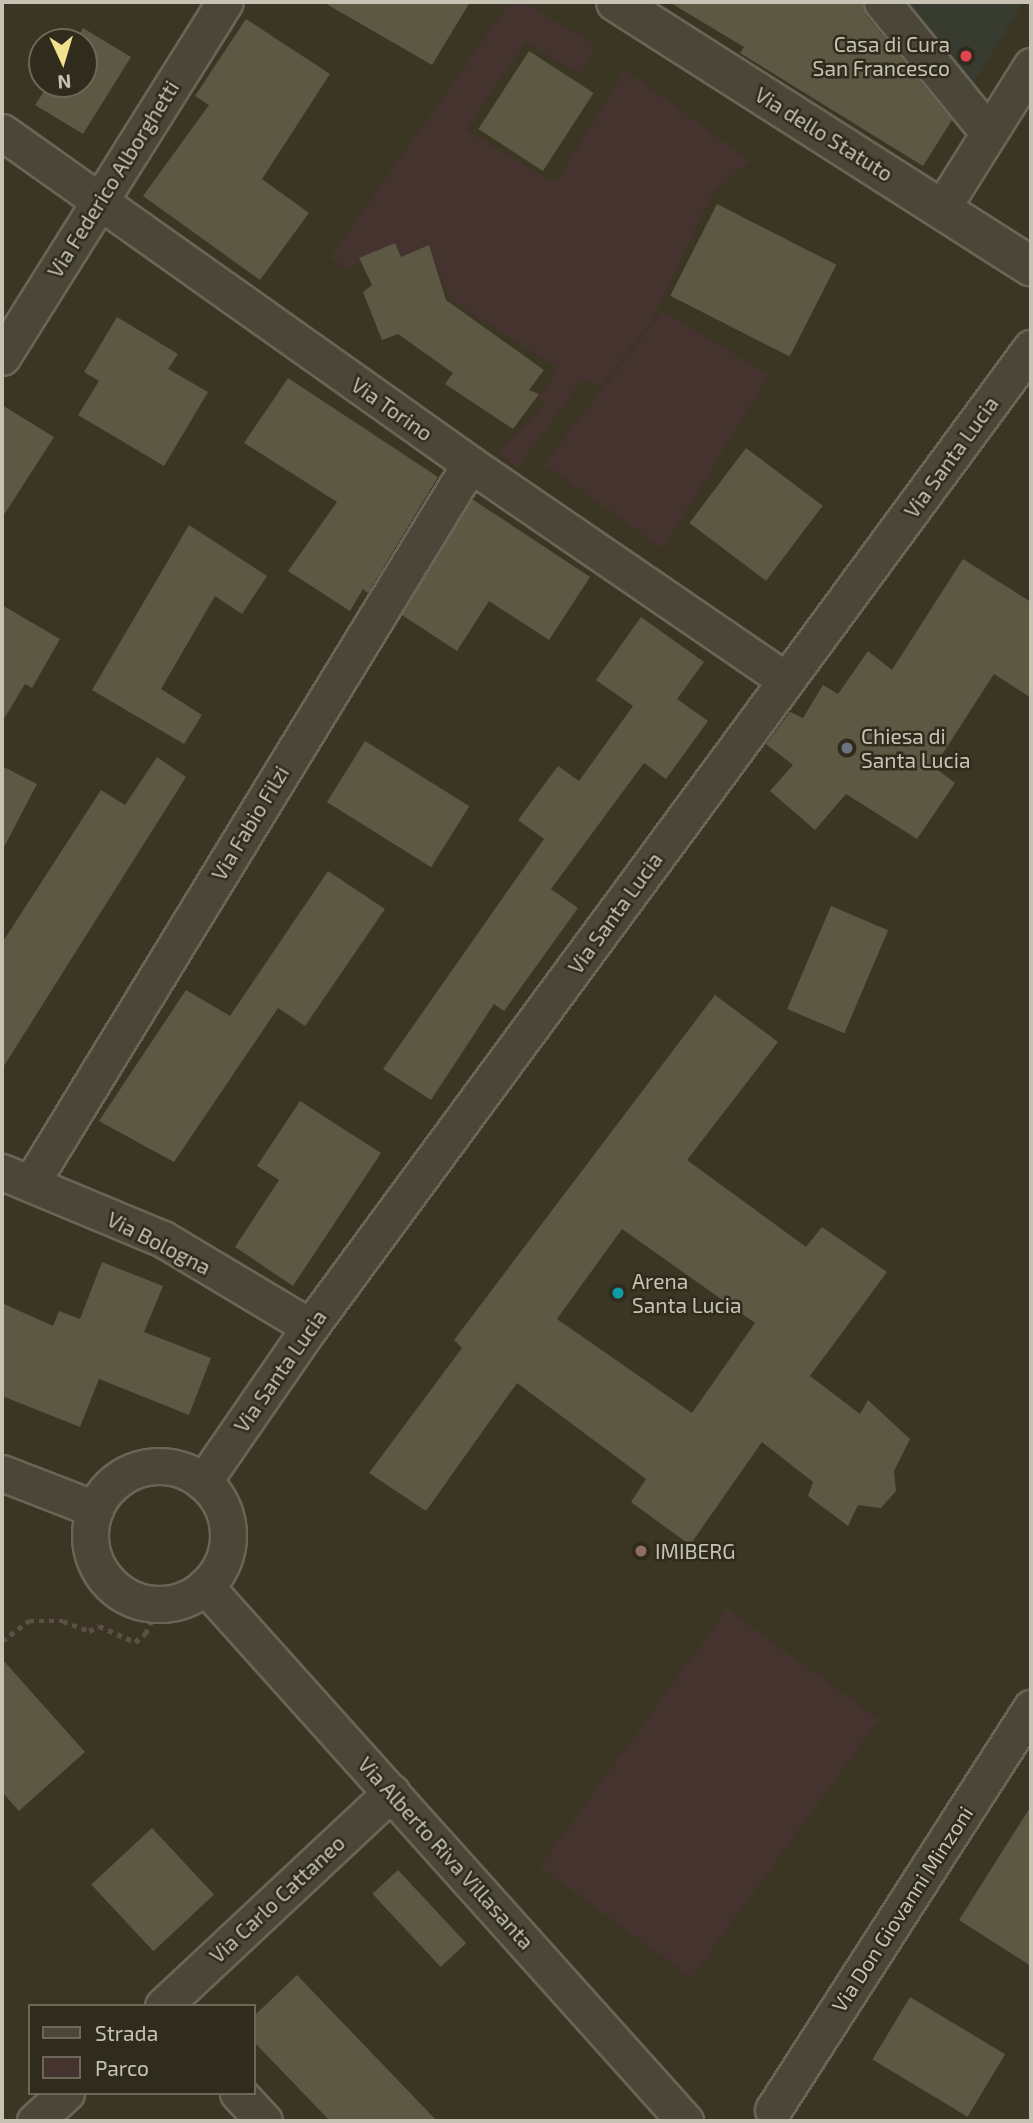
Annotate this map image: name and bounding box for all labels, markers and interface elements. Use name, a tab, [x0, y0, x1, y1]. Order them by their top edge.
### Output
north arrow	[28, 28, 98, 98]
place label: Casa di Cura San Francesco	[813, 31, 950, 81]
marker: Casa di Cura San Francesco	[956, 46, 976, 66]
text: N	[57, 71, 72, 94]
street label: Via Federico Alborghetti	[42, 76, 184, 282]
street label: Via dello Statuto	[750, 82, 898, 186]
street label: Via Torino	[346, 372, 438, 446]
street label: Via Santa Lucia	[899, 391, 1003, 523]
place label: Chiesa di Santa Lucia	[861, 723, 970, 773]
marker: Chiesa di Santa Lucia	[839, 740, 855, 756]
street label: Via Fabio Filzi	[206, 761, 294, 885]
street label: Via Santa Lucia	[563, 847, 667, 979]
street label: Via Bologna	[103, 1206, 215, 1280]
place label: Arena Santa Lucia	[632, 1268, 741, 1318]
marker: Arena Santa Lucia	[610, 1285, 626, 1301]
street label: Via Santa Lucia	[228, 1305, 332, 1437]
place label: IMIBERG	[655, 1538, 735, 1564]
marker: IMIBERG	[633, 1543, 649, 1559]
street label: Via Alberto Riva Villasanta	[353, 1751, 539, 1955]
street label: Via Don Giovanni Minzoni	[826, 1802, 978, 2016]
street label: Via Carlo Cattaneo	[204, 1830, 350, 1968]
legend	[28, 2004, 256, 2095]
text: Strada	[95, 2020, 158, 2045]
text: Parco	[95, 2055, 149, 2080]

